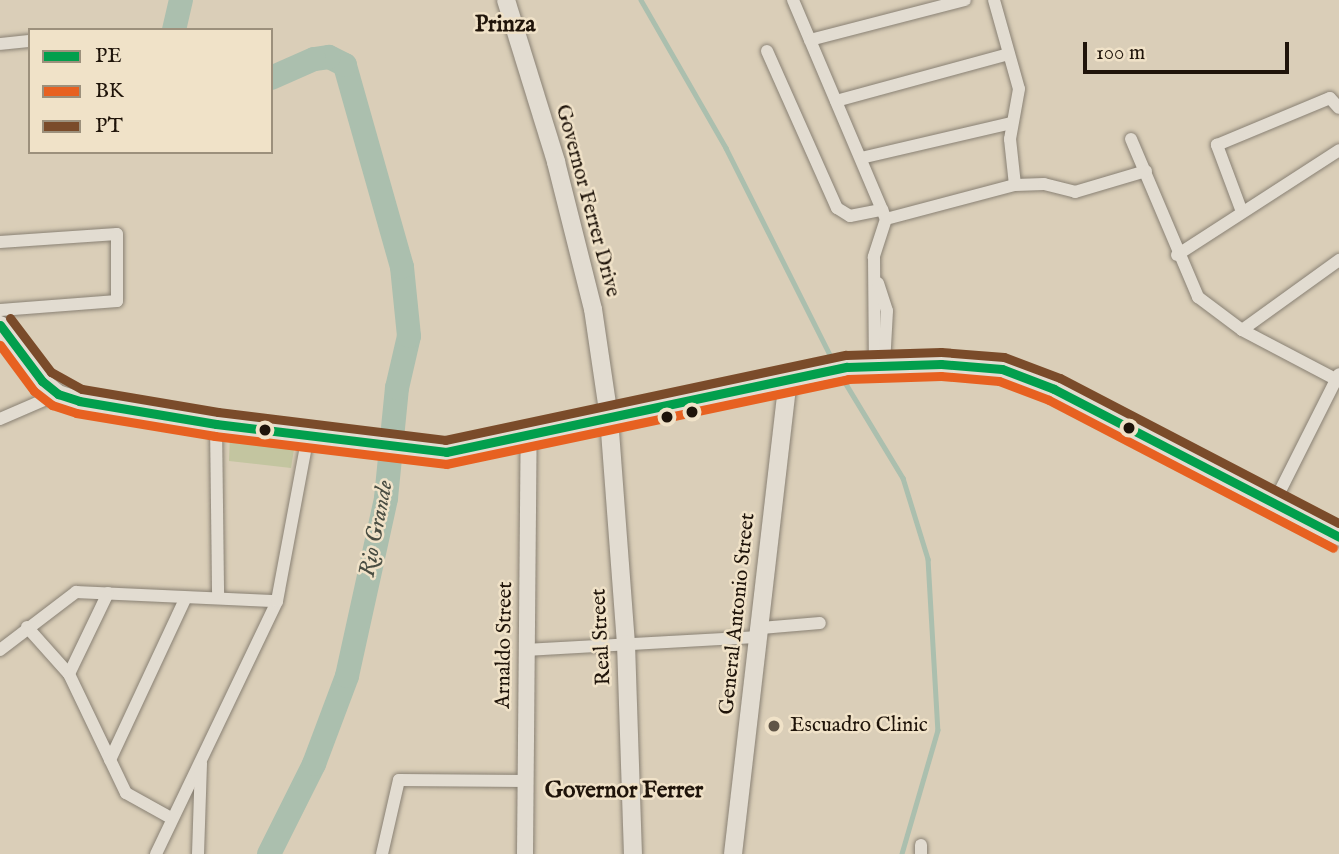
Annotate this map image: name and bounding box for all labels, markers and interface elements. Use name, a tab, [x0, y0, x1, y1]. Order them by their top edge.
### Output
district label: Prinza	[475, 11, 535, 39]
legend	[28, 28, 273, 154]
scale bar	[1087, 28, 1294, 72]
text: 100 m	[1096, 40, 1145, 67]
text: PE	[95, 43, 122, 70]
text: BK	[95, 78, 124, 105]
street label: Governor Ferrer Drive	[549, 102, 625, 300]
text: PT	[95, 113, 123, 140]
unlabelled marker	[685, 405, 699, 419]
unlabelled marker	[660, 410, 674, 424]
unlabelled marker	[1122, 421, 1136, 435]
unlabelled marker	[258, 423, 272, 437]
water label: Rio Grande	[354, 478, 400, 580]
street label: General Antonio Street	[715, 512, 761, 716]
street label: Arnaldo Street	[491, 581, 519, 709]
street label: Real Street	[587, 588, 617, 686]
place label: Escuadro Clinic	[790, 713, 928, 739]
marker: Escuadro Clinic	[764, 716, 784, 736]
district label: Governor Ferrer	[545, 777, 703, 805]

